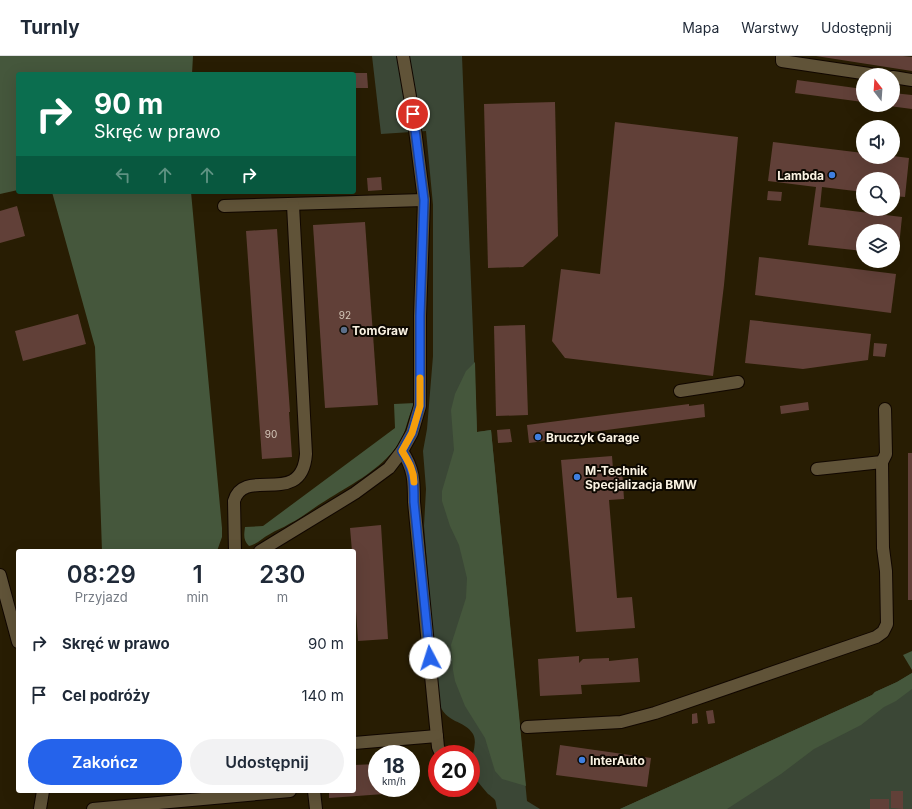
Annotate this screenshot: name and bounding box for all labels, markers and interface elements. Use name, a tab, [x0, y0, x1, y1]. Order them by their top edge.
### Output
text: Turnly	[20, 16, 80, 39]
text: Mapa	[682, 19, 719, 36]
text: Warstwy	[741, 19, 799, 36]
text: Udostępnij	[821, 19, 892, 36]
north arrow	[856, 68, 900, 112]
map controls	[856, 68, 900, 268]
text: 90 m	[94, 87, 163, 121]
icon: right	[28, 88, 80, 140]
pin	[396, 97, 430, 131]
icon: arrive	[402, 103, 424, 125]
button: sound	[856, 120, 900, 164]
text: Skręć w prawo	[94, 121, 221, 142]
icon: left	[112, 164, 134, 186]
icon: ahead	[154, 164, 176, 186]
icon: ahead	[196, 164, 218, 186]
icon: right	[238, 164, 260, 186]
place label: Lambda	[777, 168, 824, 183]
marker: Lambda	[827, 170, 837, 180]
button: search	[856, 172, 900, 216]
button: layers	[856, 224, 900, 268]
house number: 92	[339, 309, 351, 321]
place label: TomGraw	[352, 323, 409, 338]
marker: TomGraw	[339, 325, 349, 335]
house number: 90	[265, 428, 277, 440]
place label: Bruczyk Garage	[546, 430, 639, 445]
marker: Bruczyk Garage	[533, 432, 543, 442]
place label: M-Technik Specjalizacja BMW	[585, 463, 697, 492]
marker: M-Technik Specjalizacja BMW	[572, 472, 582, 482]
text: 08:29	[67, 560, 136, 589]
text: 1	[192, 560, 203, 589]
text: 230	[259, 560, 305, 589]
text: Przyjazd	[75, 589, 128, 605]
text: min	[186, 589, 209, 605]
text: m	[277, 589, 288, 605]
icon: right	[28, 632, 50, 654]
text: Skręć w prawo	[62, 634, 170, 653]
text: 90 m	[308, 634, 344, 653]
position arrow	[409, 637, 451, 679]
icon: arrive	[28, 684, 50, 706]
text: Cel podróży	[62, 686, 150, 705]
text: 140 m	[301, 686, 344, 705]
button: Zakończ	[28, 739, 182, 785]
button: Udostępnij	[190, 739, 344, 785]
speed limit sign: 20	[428, 745, 480, 797]
place label: InterAuto	[590, 753, 645, 768]
text: 18	[383, 754, 405, 778]
marker: InterAuto	[577, 755, 587, 765]
text: km/h	[382, 775, 406, 787]

